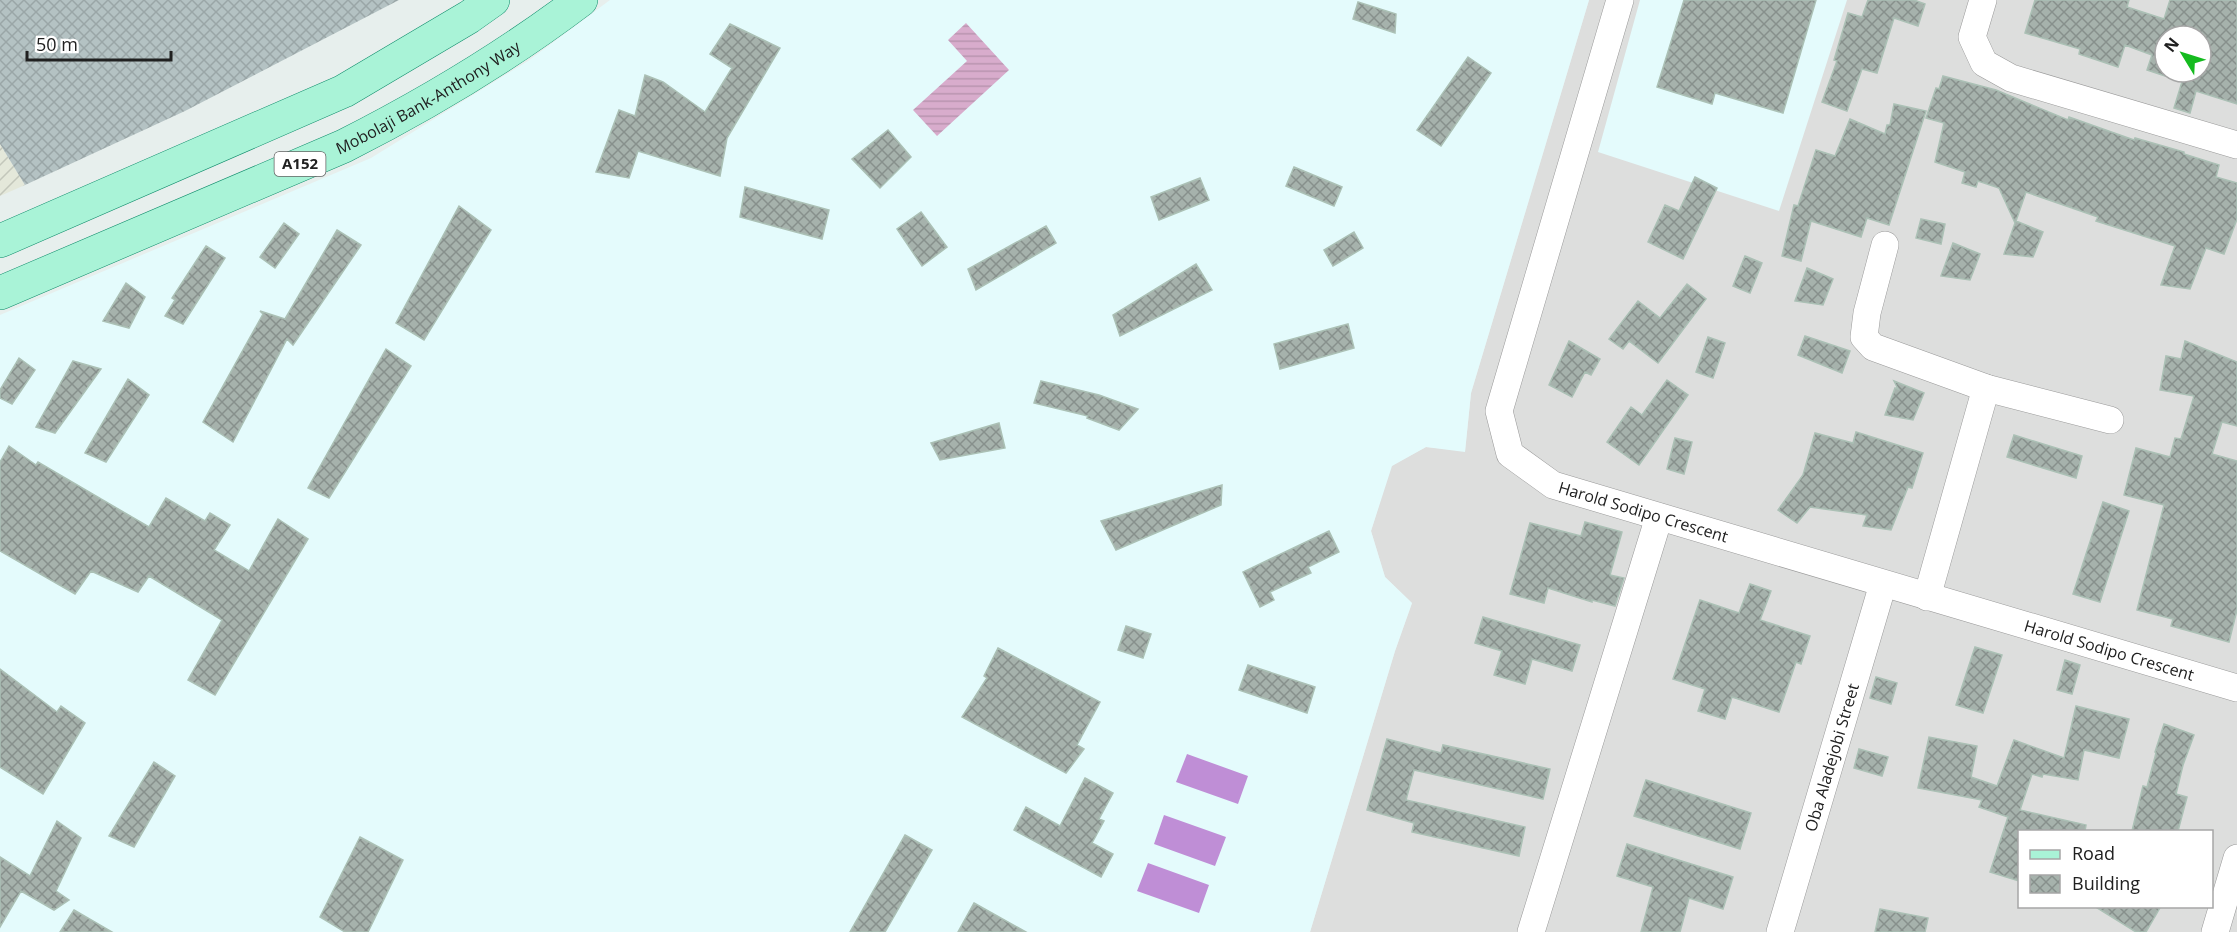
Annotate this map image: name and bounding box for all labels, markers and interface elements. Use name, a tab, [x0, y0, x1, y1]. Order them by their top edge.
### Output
scale bar	[27, 24, 171, 62]
north arrow	[2153, 24, 2213, 84]
text: 50 m	[36, 32, 78, 56]
text: N	[2159, 33, 2184, 57]
street label: Mobolaji Bank-Anthony Way	[332, 35, 525, 159]
road number: A152	[274, 152, 326, 176]
street label: Harold Sodipo Crescent	[1556, 476, 1731, 547]
street label: Harold Sodipo Crescent	[2022, 614, 2197, 686]
street label: Oba Aladejobi Street	[1799, 680, 1864, 834]
legend	[2018, 830, 2213, 908]
text: Road	[2072, 841, 2115, 865]
text: Building	[2072, 871, 2140, 895]

